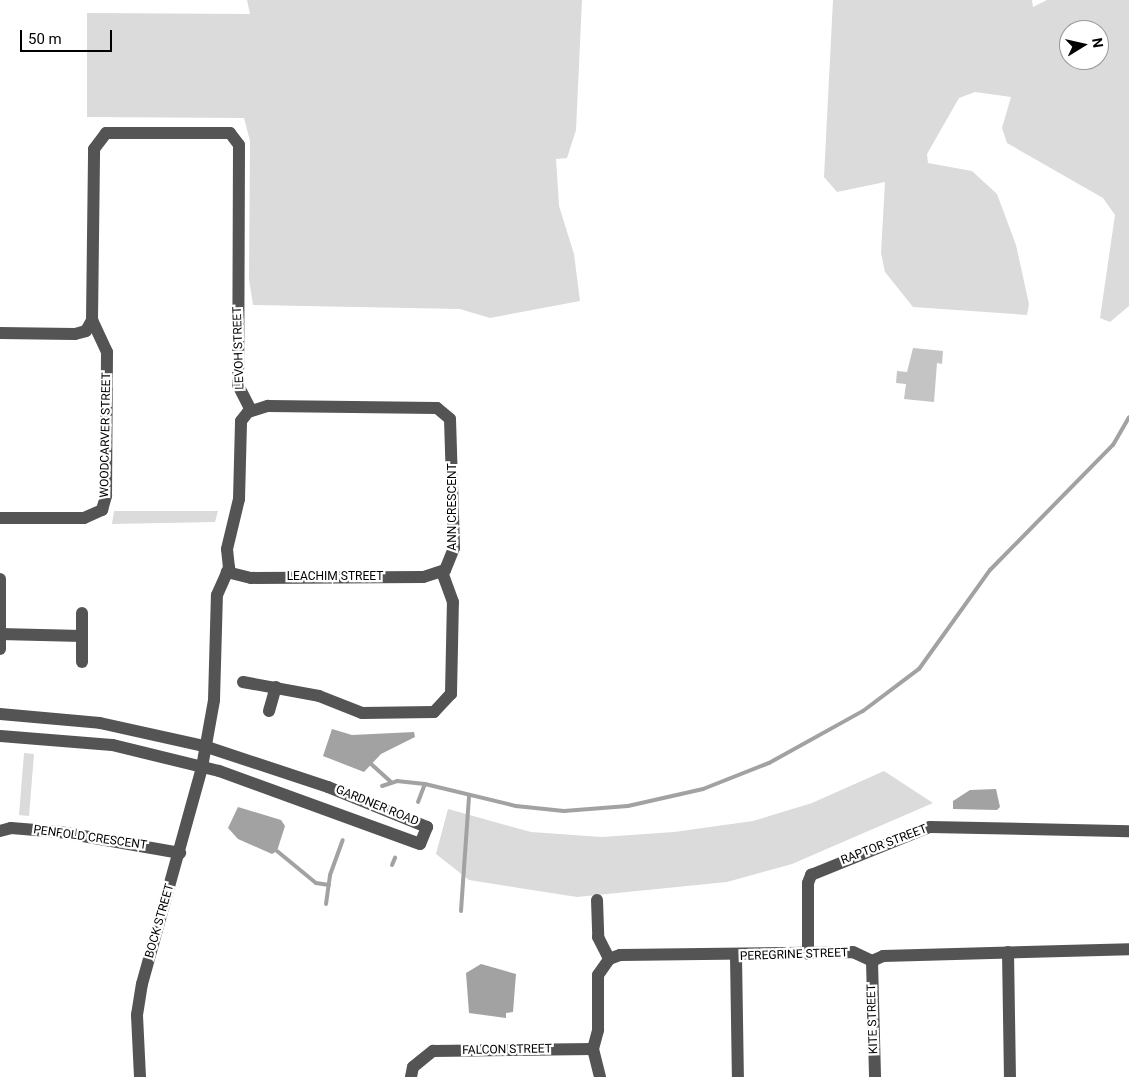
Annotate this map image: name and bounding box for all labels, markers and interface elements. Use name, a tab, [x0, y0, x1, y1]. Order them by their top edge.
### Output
scale bar	[22, 20, 115, 52]
north arrow	[1059, 20, 1109, 70]
text: 50 m	[28, 30, 62, 48]
text: N	[1089, 37, 1107, 49]
street label: LEVOH STREET	[230, 306, 248, 390]
street label: WOODCARVER STREET	[98, 372, 114, 498]
street label: ANN CRESCENT	[446, 463, 460, 551]
street label: LEACHIM STREET	[287, 570, 383, 584]
street label: GARDNER ROAD	[333, 783, 421, 829]
street label: RAPTOR STREET	[839, 822, 929, 868]
street label: PENFOLD CRESCENT	[32, 823, 148, 853]
street label: BOCK STREET	[143, 882, 177, 960]
street label: PEREGRINE STREET	[740, 946, 848, 964]
street label: KITE STREET	[865, 984, 881, 1054]
street label: FALCON STREET	[462, 1042, 552, 1058]

